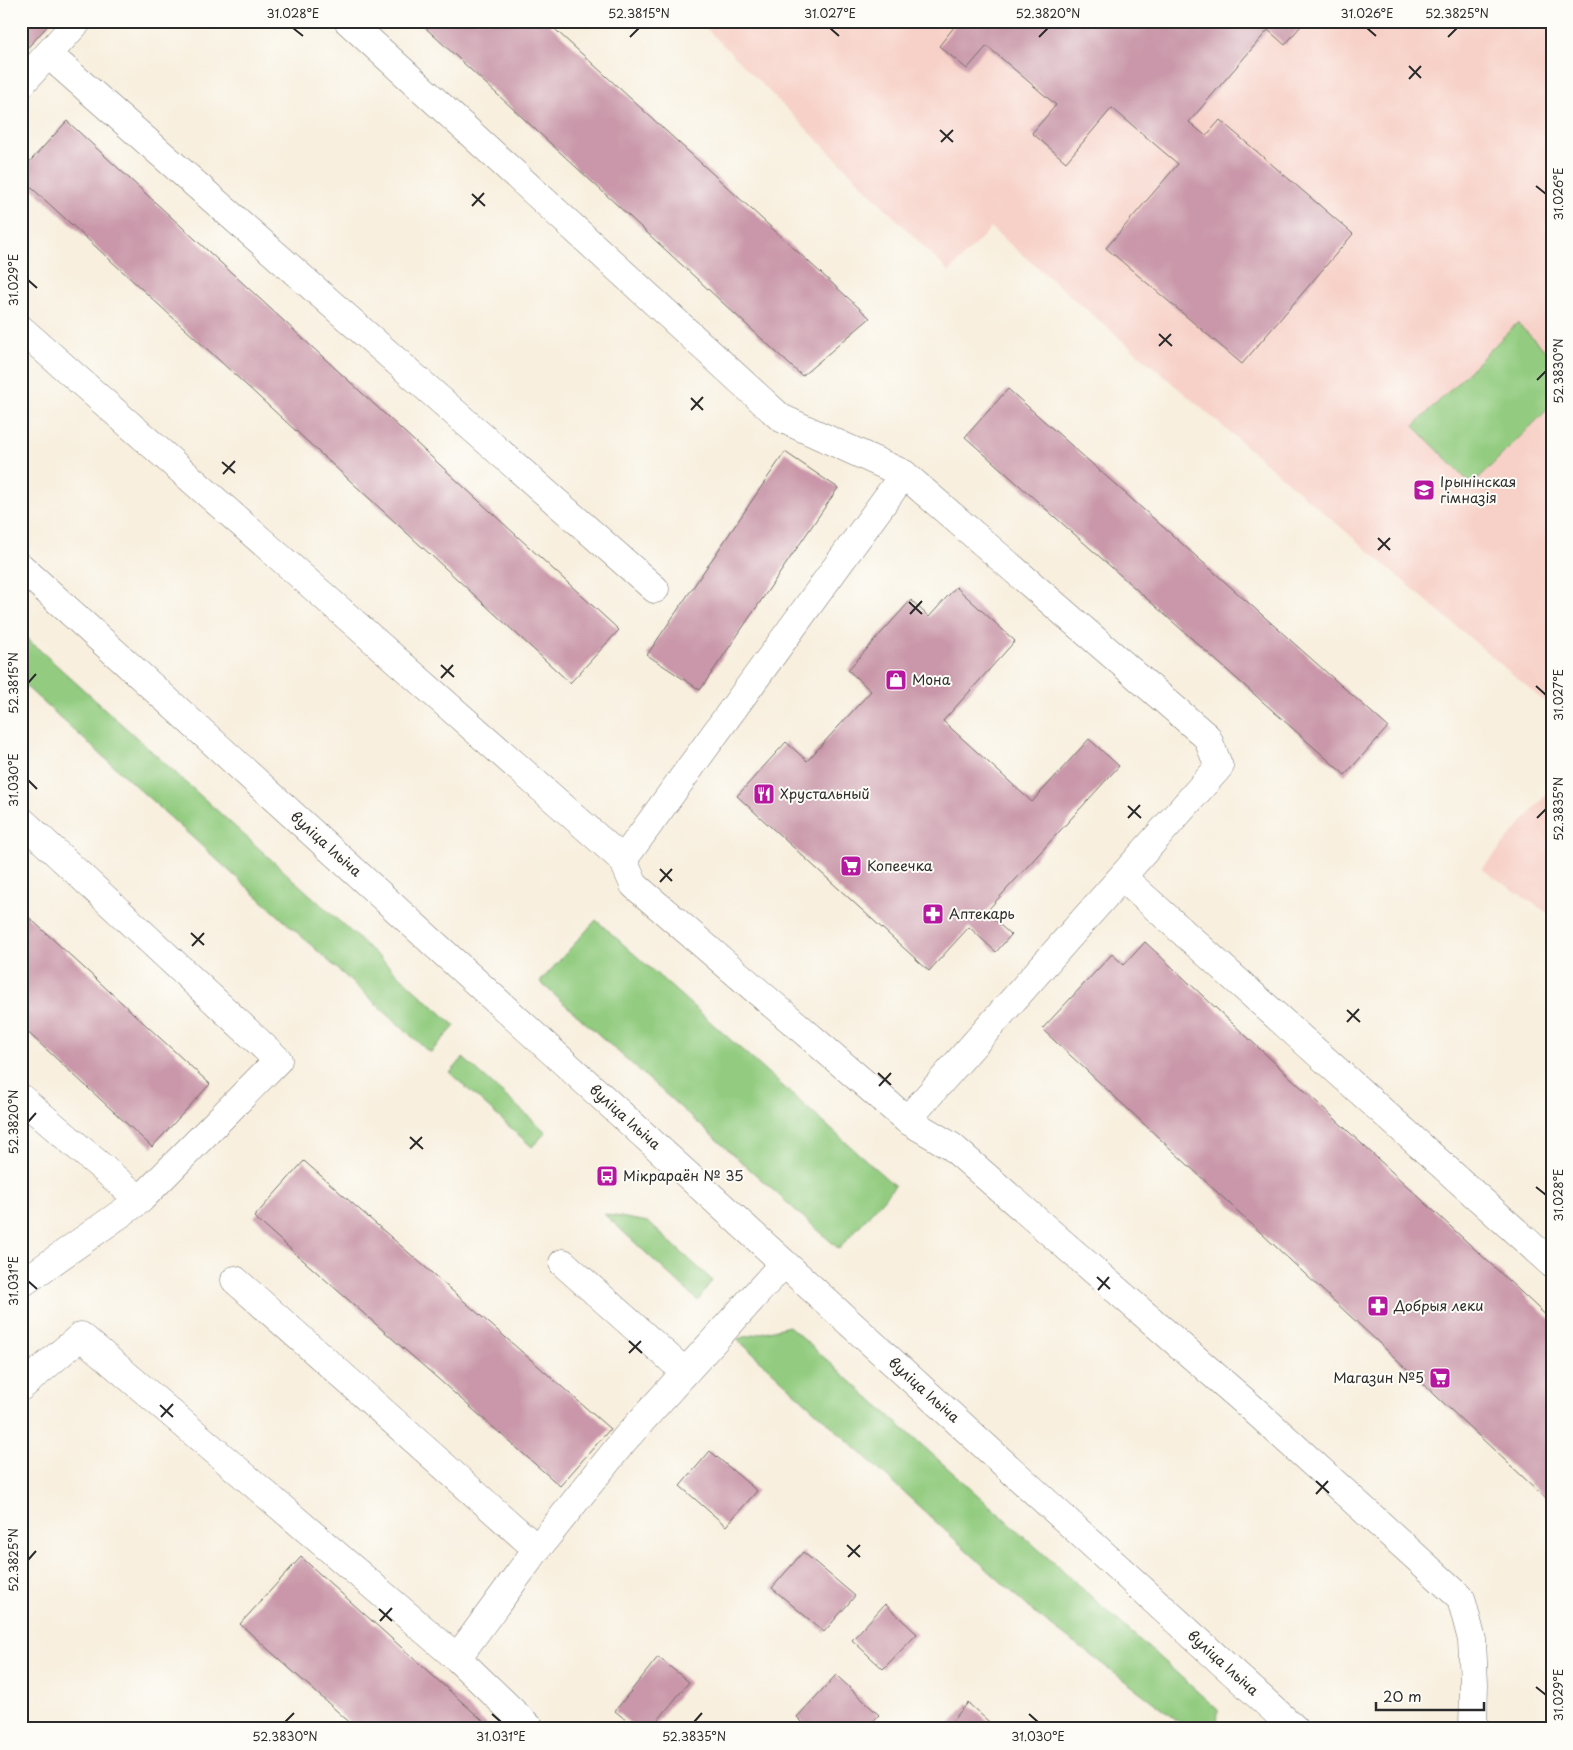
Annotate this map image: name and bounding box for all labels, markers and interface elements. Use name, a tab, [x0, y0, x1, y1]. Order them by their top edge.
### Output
text: 31.028°E	[267, 4, 319, 22]
text: 52.3815°N	[608, 4, 670, 22]
text: 31.027°E	[804, 4, 856, 22]
text: 52.3820°N	[1016, 4, 1080, 22]
text: 31.026°E	[1341, 4, 1393, 22]
text: 52.3825°N	[1425, 4, 1489, 22]
text: 31.026°E	[1549, 168, 1567, 220]
text: 31.029°E	[4, 254, 22, 306]
text: 52.3830°N	[1549, 338, 1567, 404]
place label: Ірынінская гімназія	[1440, 471, 1516, 508]
school or university icon: Ірынінская гімназія	[1412, 478, 1436, 502]
text: 52.3815°N	[4, 652, 22, 714]
shop icon: Мона	[884, 668, 908, 692]
place label: Мона	[912, 669, 951, 690]
text: 31.027°E	[1549, 669, 1567, 721]
text: 31.030°E	[4, 753, 22, 807]
text: 52.3835°N	[1549, 777, 1567, 841]
restaurant icon: Хрустальный	[752, 782, 776, 806]
place label: Хрустальный	[780, 783, 870, 804]
street label: вуліца Ільіча	[286, 806, 367, 882]
supermarket icon: Копеечка	[839, 854, 863, 878]
place label: Копеечка	[867, 855, 933, 876]
pharmacy icon: Аптекарь	[921, 902, 945, 926]
place label: Аптекарь	[949, 903, 1015, 924]
street label: вуліца Ільіча	[585, 1079, 666, 1155]
text: 52.3820°N	[4, 1090, 22, 1154]
bus stop icon: Мікрараён № 35	[595, 1164, 619, 1188]
place label: Мікрараён № 35	[623, 1165, 744, 1186]
text: 31.028°E	[1549, 1169, 1567, 1221]
text: 31.031°E	[4, 1256, 22, 1306]
pharmacy icon: Добрыя леки	[1366, 1294, 1390, 1318]
place label: Добрыя леки	[1393, 1295, 1484, 1316]
street label: вуліца Ільіча	[884, 1352, 965, 1428]
supermarket icon: Магазин №5	[1428, 1366, 1452, 1390]
place label: Магазин №5	[1333, 1367, 1424, 1388]
text: 52.3825°N	[4, 1528, 22, 1592]
street label: вуліца Ільіча	[1183, 1625, 1264, 1701]
text: 31.029°E	[1549, 1669, 1567, 1721]
scale bar	[1376, 1680, 1483, 1712]
text: 20 m	[1383, 1684, 1422, 1707]
text: 52.3830°N	[252, 1727, 318, 1745]
text: 31.031°E	[476, 1727, 526, 1745]
text: 52.3835°N	[662, 1727, 726, 1745]
text: 31.030°E	[1011, 1727, 1065, 1745]

